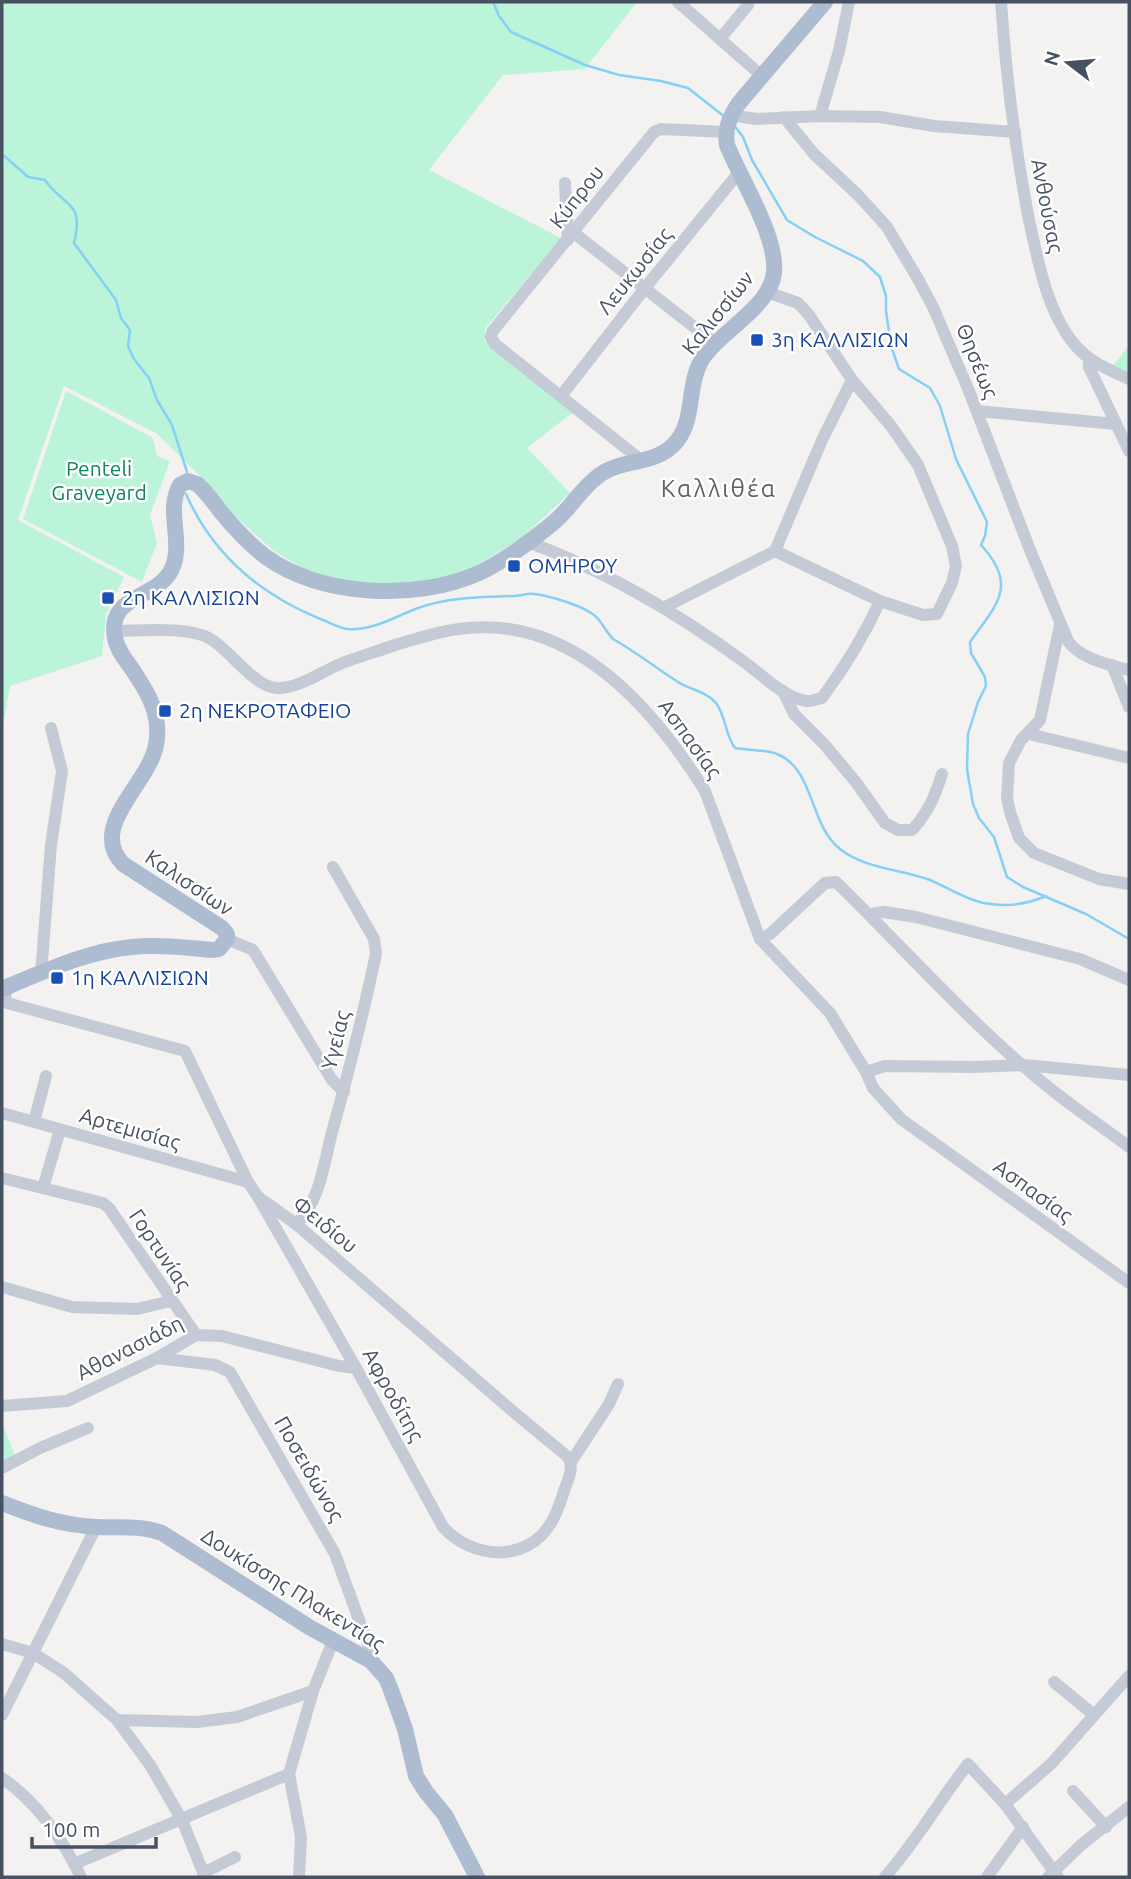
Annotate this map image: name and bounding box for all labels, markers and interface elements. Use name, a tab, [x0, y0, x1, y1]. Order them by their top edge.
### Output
north arrow	[1033, 28, 1103, 98]
text: N	[1039, 48, 1064, 68]
street label: Ανθούσας	[1027, 157, 1069, 255]
street label: Κύπρου	[544, 160, 608, 233]
street label: Λευκωσίας	[592, 222, 677, 318]
street label: Καλισσίων	[676, 266, 758, 359]
street label: Θησέως	[952, 320, 1004, 402]
place label: 3η ΚΑΛΛΙΣΙΩΝ	[771, 327, 909, 351]
marker: 3η ΚΑΛΛΙΣΙΩΝ	[749, 332, 765, 348]
park label: Penteli Graveyard	[51, 456, 147, 504]
district label: Καλλιθέα	[661, 475, 777, 502]
place label: ΟΜΗΡΟΥ	[528, 553, 618, 577]
marker: ΟΜΗΡΟΥ	[506, 558, 522, 574]
place label: 2η ΚΑΛΛΙΣΙΩΝ	[122, 585, 260, 609]
marker: 2η ΚΑΛΛΙΣΙΩΝ	[100, 590, 116, 606]
street label: Ασπασίας	[654, 694, 728, 783]
place label: 2η ΝΕΚΡΟΤΑΦΕΙΟ	[179, 698, 351, 722]
marker: 2η ΝΕΚΡΟΤΑΦΕΙΟ	[157, 703, 173, 719]
street label: Καλισσίων	[141, 844, 238, 920]
place label: 1η ΚΑΛΛΙΣΙΩΝ	[71, 965, 209, 989]
marker: 1η ΚΑΛΛΙΣΙΩΝ	[49, 970, 65, 986]
street label: Υγείας	[316, 1007, 354, 1072]
street label: Αρτεμισίας	[77, 1102, 184, 1154]
street label: Ασπασίας	[990, 1154, 1078, 1227]
street label: Φειδίου	[289, 1191, 363, 1257]
street label: Γορτυνίας	[125, 1204, 197, 1295]
street label: Αθανασιάδη	[72, 1310, 187, 1384]
street label: Αφροδίτης	[358, 1344, 429, 1446]
street label: Ποσειδώνος	[270, 1412, 350, 1526]
street label: Δουκίσσης Πλακεντίας	[197, 1523, 390, 1656]
scale bar	[32, 1806, 156, 1850]
text: 100 m	[42, 1817, 100, 1841]

